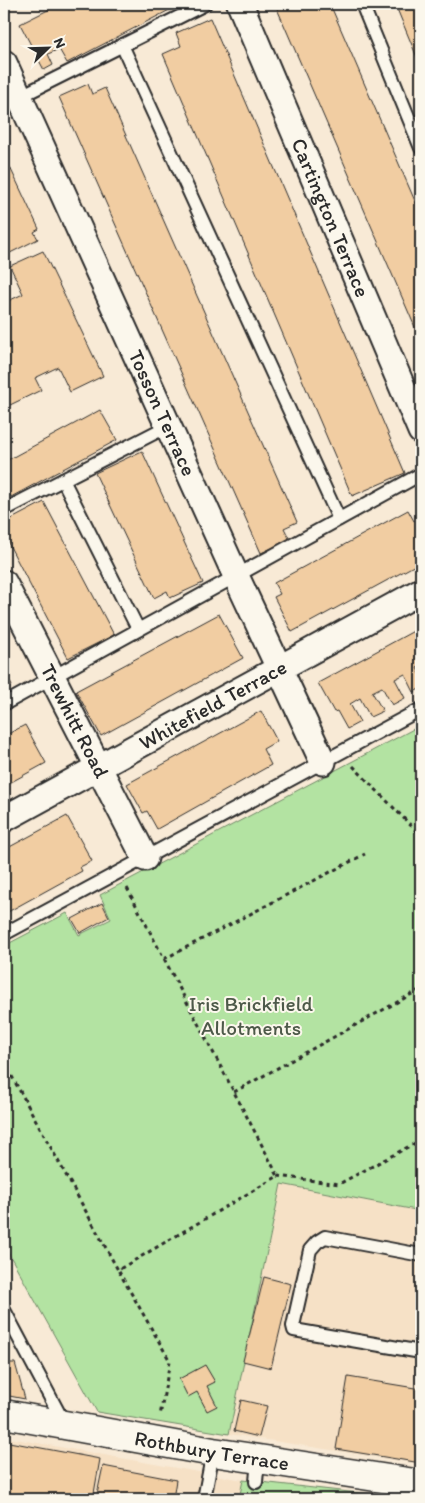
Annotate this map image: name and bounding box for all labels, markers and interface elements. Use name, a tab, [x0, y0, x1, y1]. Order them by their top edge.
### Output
north arrow	[22, 22, 72, 72]
text: N	[50, 35, 69, 51]
street label: Cartington Terrace	[286, 134, 376, 301]
street label: Tosson Terrace	[123, 346, 202, 480]
street label: Whitefield Terrace	[134, 654, 291, 755]
street label: Trewhitt Road	[35, 659, 115, 782]
park label: Iris Brickfield Allotments	[189, 991, 314, 1040]
street label: Rothbury Terrace	[133, 1425, 291, 1476]

